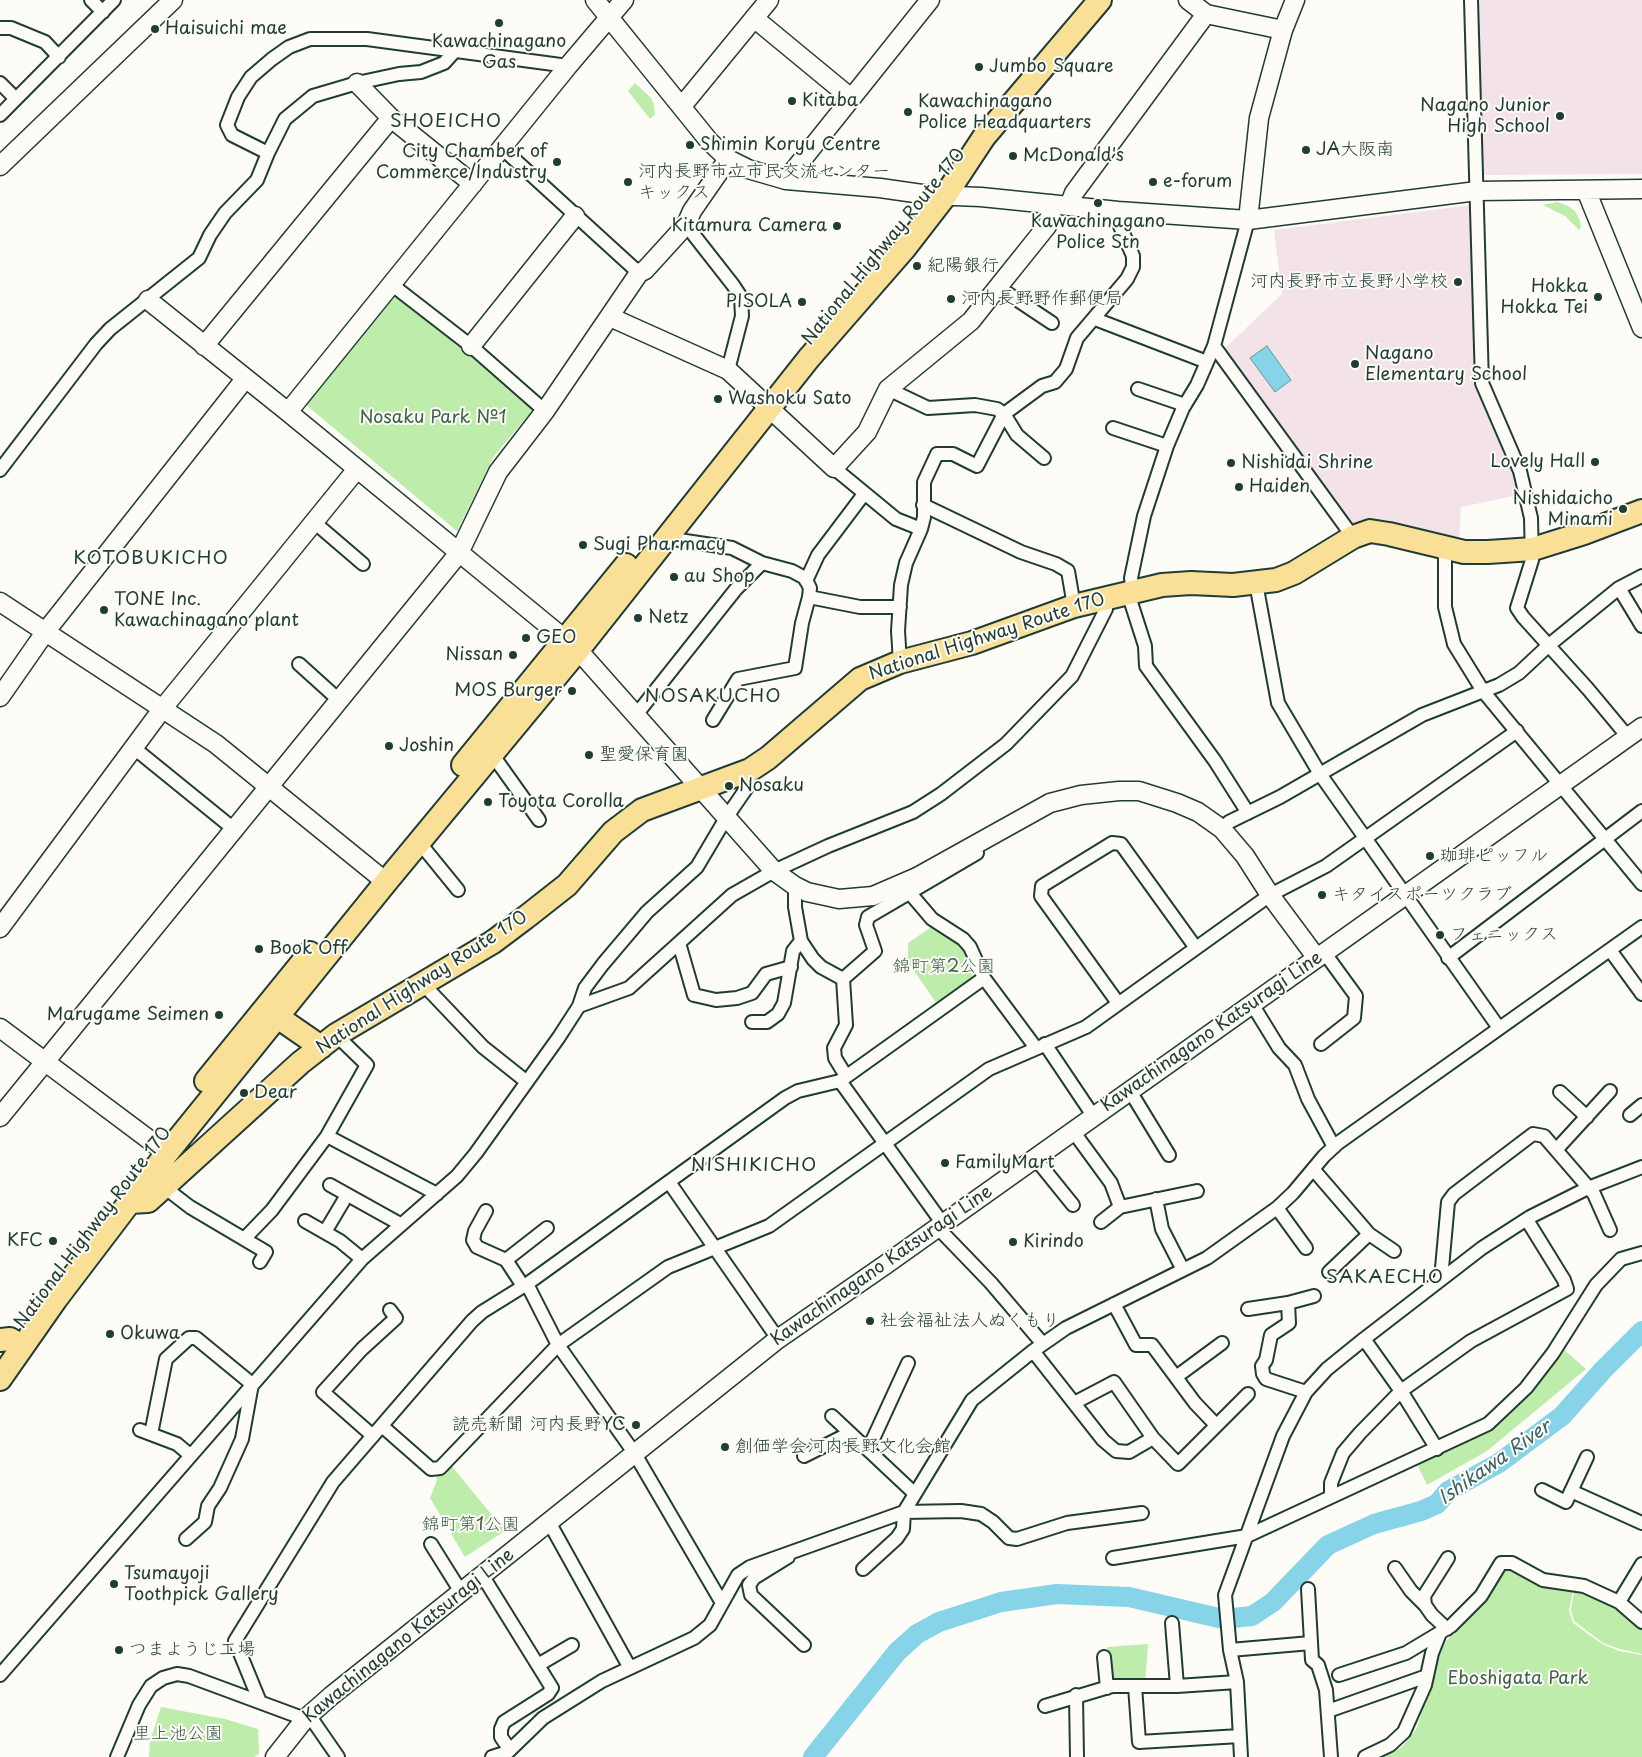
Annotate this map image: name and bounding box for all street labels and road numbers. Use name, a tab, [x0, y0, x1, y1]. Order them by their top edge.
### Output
street label: National Highway Route 170	[798, 144, 970, 350]
street label: National Highway Route 170	[866, 589, 1108, 685]
street label: National Highway Route 170	[313, 907, 531, 1059]
street label: Kawachinagano Katsuragi Line	[1097, 947, 1327, 1117]
street label: National Highway Route 170	[10, 1123, 176, 1333]
street label: Kawachinagano Katsuragi Line	[767, 1181, 997, 1351]
street label: Kawachinagano Katsuragi Line	[299, 1544, 519, 1728]

